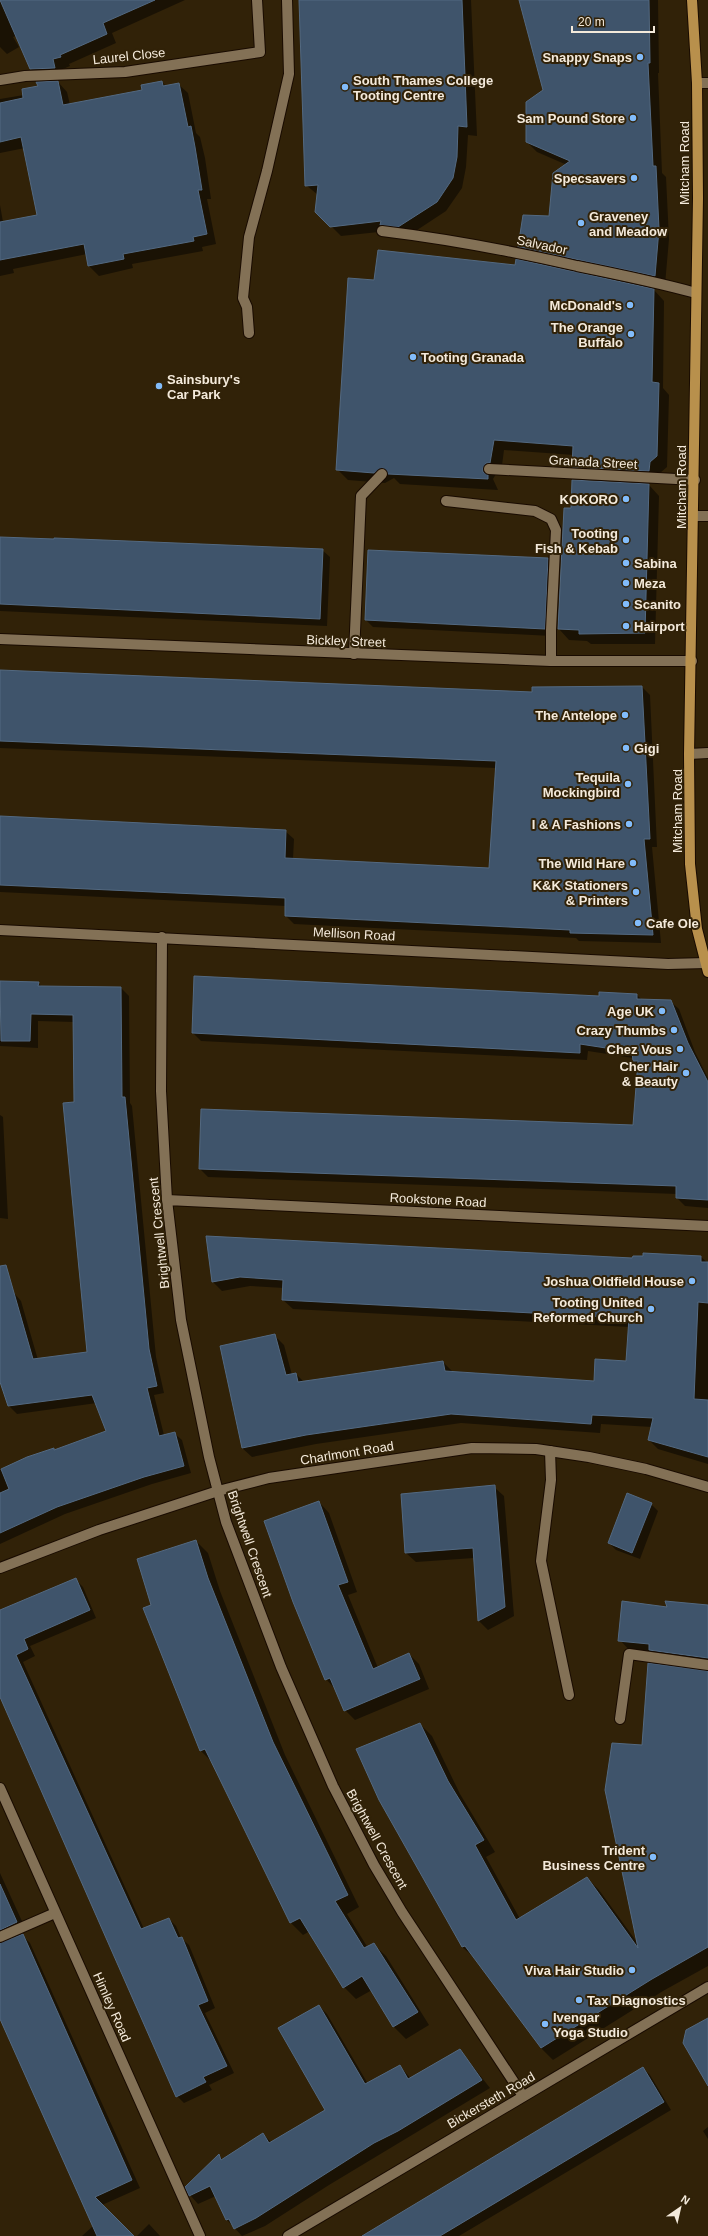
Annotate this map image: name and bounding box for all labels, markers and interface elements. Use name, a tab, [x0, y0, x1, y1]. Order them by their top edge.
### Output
scale bar	[572, 8, 654, 34]
text: 20 m	[578, 15, 605, 29]
street label: Laurel Close	[92, 45, 166, 67]
place label: Snappy Snaps	[542, 50, 632, 65]
marker: Snappy Snaps	[635, 52, 645, 62]
place label: South Thames College Tooting Centre	[353, 73, 493, 103]
marker: South Thames College Tooting Centre	[340, 82, 350, 92]
place label: Sam Pound Store	[517, 111, 625, 126]
marker: Sam Pound Store	[628, 113, 638, 123]
street label: Mitcham Road	[677, 121, 692, 205]
place label: Specsavers	[554, 171, 626, 186]
marker: Specsavers	[629, 173, 639, 183]
place label: Graveney and Meadow	[589, 209, 668, 239]
marker: Graveney and Meadow	[576, 218, 586, 228]
street label: Salvador	[515, 232, 569, 258]
place label: McDonald's	[550, 298, 622, 313]
marker: McDonald's	[625, 300, 635, 310]
place label: The Orange Buffalo	[551, 320, 623, 350]
marker: The Orange Buffalo	[626, 329, 636, 339]
place label: Tooting Granada	[421, 350, 525, 365]
marker: Tooting Granada	[408, 352, 418, 362]
place label: Sainsbury's Car Park	[167, 372, 240, 402]
marker: Sainsbury's Car Park	[154, 381, 164, 391]
street label: Mitcham Road	[674, 445, 689, 529]
street label: Granada Street	[548, 452, 638, 472]
place label: KOKORO	[560, 492, 618, 507]
marker: KOKORO	[621, 494, 631, 504]
place label: Tooting Fish & Kebab	[535, 526, 618, 556]
marker: Tooting Fish & Kebab	[621, 535, 631, 545]
place label: Sabina	[634, 556, 677, 571]
marker: Sabina	[621, 558, 631, 568]
place label: Meza	[634, 576, 667, 591]
marker: Meza	[621, 578, 631, 588]
place label: Scanito	[634, 597, 681, 612]
marker: Scanito	[621, 599, 631, 609]
place label: Hairport	[634, 619, 685, 634]
marker: Hairport	[621, 621, 631, 631]
street label: Bickley Street	[306, 632, 386, 650]
place label: The Antelope	[535, 708, 617, 723]
marker: The Antelope	[620, 710, 630, 720]
place label: Gigi	[634, 741, 659, 756]
marker: Gigi	[621, 743, 631, 753]
street label: Mitcham Road	[670, 769, 685, 853]
place label: Tequila Mockingbird	[543, 770, 621, 800]
marker: Tequila Mockingbird	[623, 779, 633, 789]
place label: I & A Fashions	[532, 817, 621, 832]
marker: I & A Fashions	[624, 819, 634, 829]
place label: The Wild Hare	[538, 856, 625, 871]
marker: The Wild Hare	[628, 858, 638, 868]
place label: K&K Stationers & Printers	[533, 878, 628, 908]
marker: K&K Stationers & Printers	[631, 887, 641, 897]
place label: Cafe Ole	[646, 916, 699, 931]
marker: Cafe Ole	[633, 918, 643, 928]
street label: Mellison Road	[312, 924, 396, 944]
place label: Age UK	[607, 1004, 655, 1019]
marker: Age UK	[657, 1006, 667, 1016]
place label: Crazy Thumbs	[576, 1023, 666, 1038]
marker: Crazy Thumbs	[669, 1025, 679, 1035]
place label: Chez Vous	[607, 1042, 672, 1057]
marker: Chez Vous	[675, 1044, 685, 1054]
place label: Cher Hair & Beauty	[619, 1059, 679, 1089]
marker: Cher Hair & Beauty	[681, 1068, 691, 1078]
street label: Brightwell Crescent	[146, 1176, 172, 1289]
street label: Rookstone Road	[389, 1190, 487, 1210]
place label: Joshua Oldfield House	[543, 1274, 684, 1289]
marker: Joshua Oldfield House	[687, 1276, 697, 1286]
place label: Tooting United Reformed Church	[533, 1295, 643, 1325]
marker: Tooting United Reformed Church	[646, 1304, 656, 1314]
street label: Charlmont Road	[299, 1438, 395, 1468]
street label: Brightwell Crescent	[225, 1489, 275, 1600]
street label: Brightwell Crescent	[343, 1786, 411, 1892]
place label: Trident Business Centre	[542, 1843, 646, 1873]
marker: Trident Business Centre	[648, 1852, 658, 1862]
place label: Viva Hair Studio	[525, 1963, 624, 1978]
marker: Viva Hair Studio	[627, 1965, 637, 1975]
street label: Himley Road	[90, 1970, 134, 2044]
place label: Tax Diagnostics	[587, 1993, 686, 2008]
marker: Tax Diagnostics	[574, 1995, 584, 2005]
place label: Ivengar Yoga Studio	[553, 2010, 628, 2040]
marker: Ivengar Yoga Studio	[540, 2019, 550, 2029]
street label: Bickersteth Road	[444, 2069, 538, 2131]
north arrow	[660, 2188, 700, 2228]
text: N	[679, 2193, 692, 2207]

